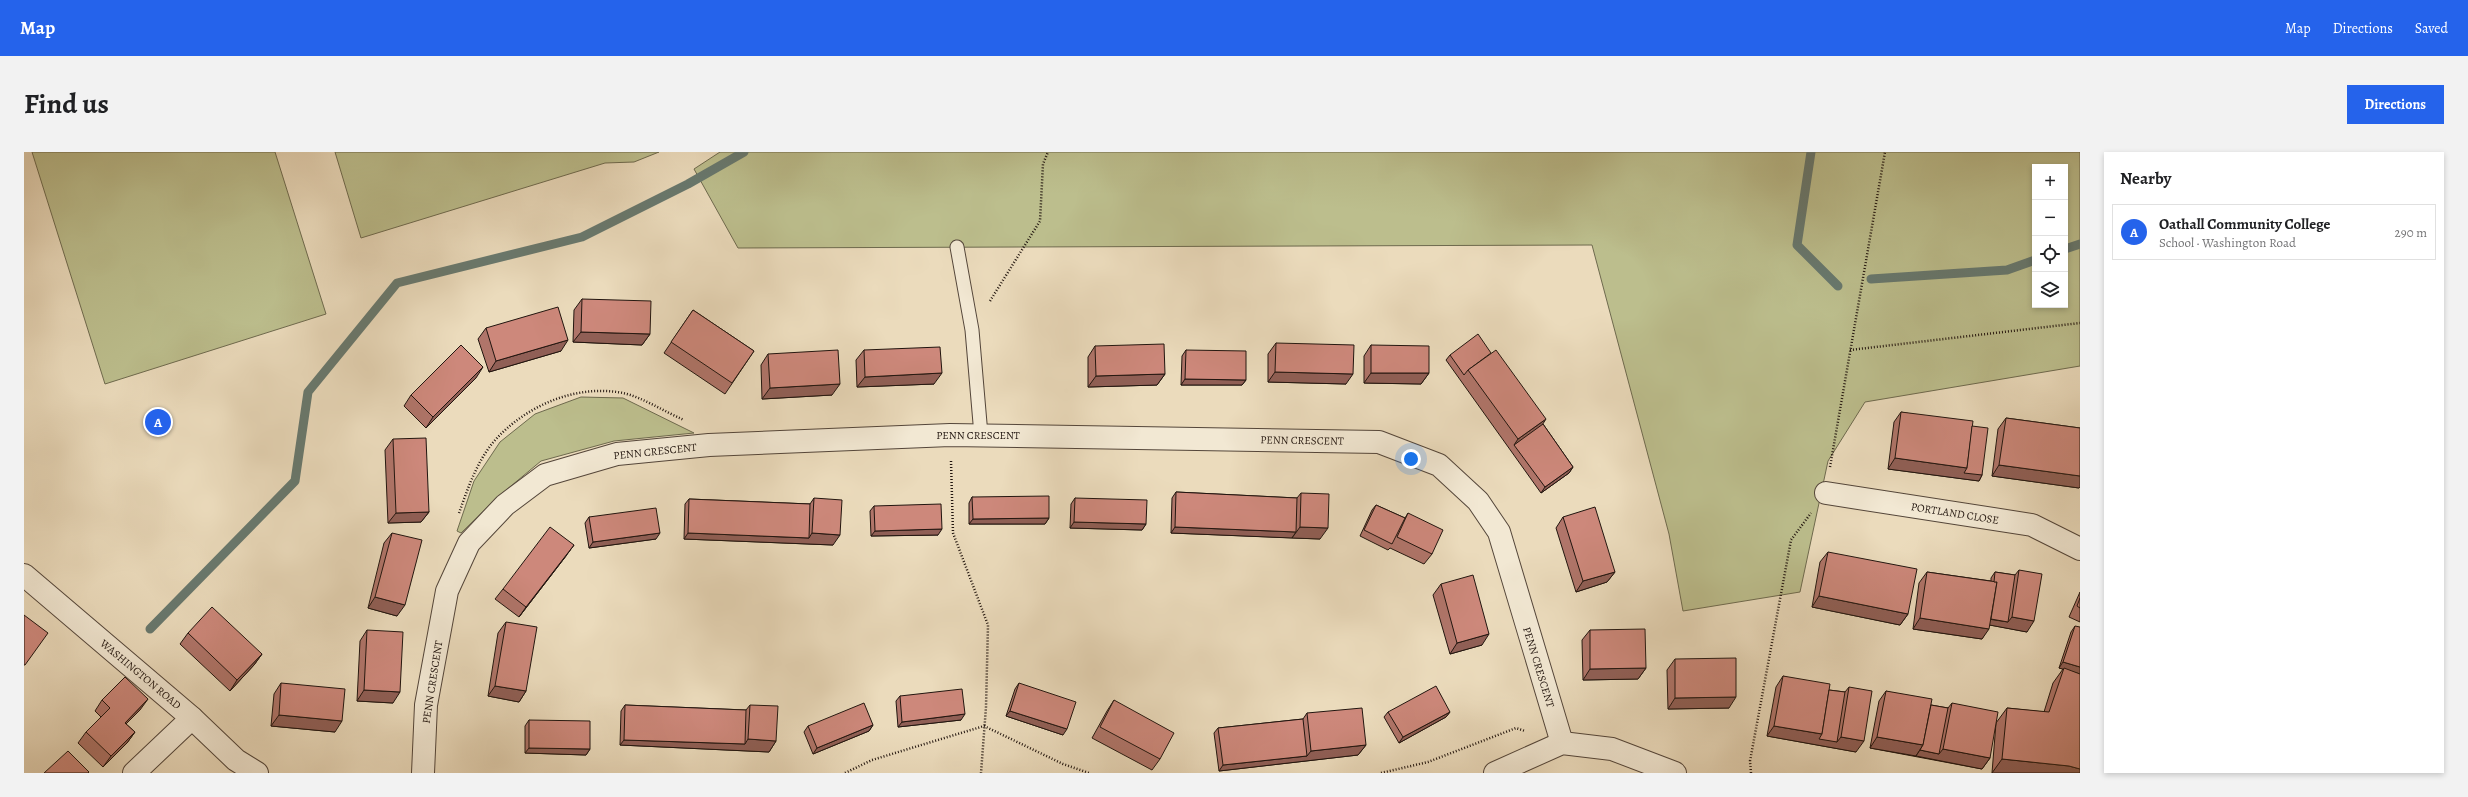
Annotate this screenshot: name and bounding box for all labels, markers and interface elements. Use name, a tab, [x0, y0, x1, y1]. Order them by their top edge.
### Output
text: Map	[20, 15, 55, 41]
text: Map	[2285, 19, 2311, 38]
text: Directions	[2333, 19, 2393, 38]
text: Saved	[2415, 19, 2448, 38]
text: Find us	[24, 85, 109, 123]
button: Directions	[2347, 85, 2444, 124]
map controls	[2032, 164, 2068, 308]
button: +	[2032, 164, 2068, 200]
text: Nearby	[2120, 167, 2171, 190]
button: −	[2032, 200, 2068, 236]
text: Oathall Community College	[2159, 214, 2331, 234]
text: A	[2130, 224, 2138, 241]
text: 290 m	[2395, 224, 2427, 241]
text: School · Washington Road	[2159, 234, 2296, 251]
button: locate	[2032, 236, 2068, 272]
button: layers	[2032, 272, 2068, 308]
pin: A	[145, 407, 171, 437]
street label: PENN CRESCENT	[936, 428, 1020, 443]
street label: PENN CRESCENT	[1260, 432, 1344, 449]
street label: PENN CRESCENT	[613, 440, 697, 463]
your location	[1401, 449, 1421, 469]
street label: PORTLAND CLOSE	[1910, 499, 2000, 528]
street label: PENN CRESCENT	[1519, 625, 1558, 709]
street label: WASHINGTON ROAD	[96, 635, 185, 713]
street label: PENN CRESCENT	[419, 640, 446, 725]

